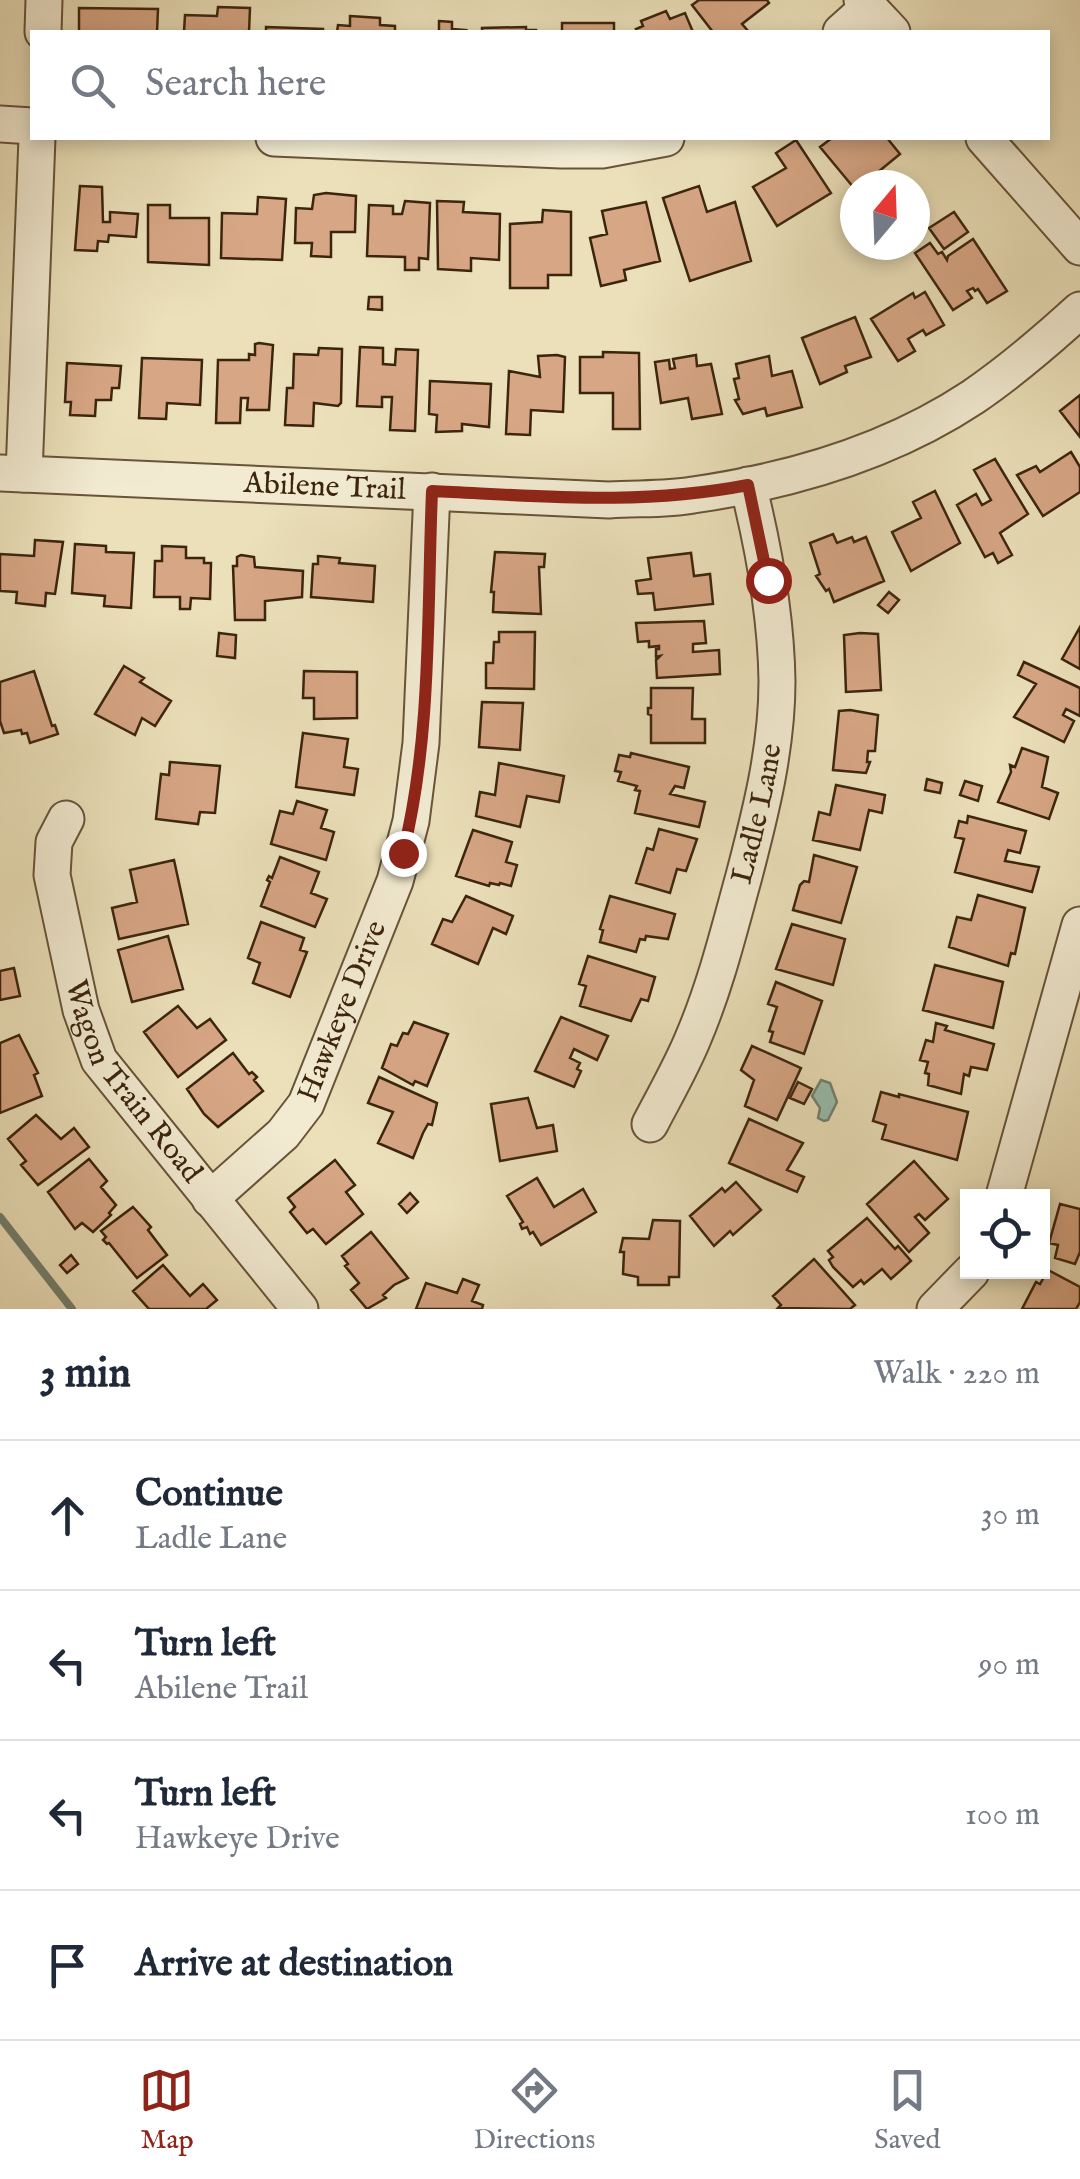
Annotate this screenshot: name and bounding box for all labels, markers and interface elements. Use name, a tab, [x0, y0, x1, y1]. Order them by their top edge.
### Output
search box	[30, 30, 1050, 140]
icon: search	[65, 58, 120, 113]
text: Search here	[145, 61, 326, 109]
north arrow	[840, 170, 930, 260]
street label: Abilene Trail	[242, 465, 407, 510]
route start	[746, 558, 792, 604]
street label: Ladle Lane	[724, 741, 791, 888]
route end	[381, 831, 427, 877]
street label: Hawkeye Drive	[290, 915, 396, 1108]
street label: Wagon Train Road	[56, 976, 211, 1192]
map controls	[960, 1189, 1050, 1279]
button: locate	[960, 1189, 1050, 1279]
text: 3 min	[40, 1348, 131, 1401]
text: Walk · 220 m	[873, 1354, 1040, 1395]
text: Continue	[135, 1471, 283, 1519]
icon: ahead	[40, 1488, 95, 1543]
text: 30 m	[981, 1495, 1040, 1536]
text: Ladle Lane	[135, 1519, 287, 1560]
text: Turn left	[135, 1621, 276, 1669]
icon: left	[40, 1638, 95, 1693]
text: 90 m	[979, 1645, 1040, 1686]
text: Abilene Trail	[135, 1669, 308, 1710]
text: Turn left	[135, 1771, 276, 1819]
icon: left	[40, 1788, 95, 1843]
text: 100 m	[965, 1795, 1040, 1836]
text: Hawkeye Drive	[135, 1819, 340, 1860]
icon: arrive	[40, 1938, 95, 1993]
text: Arrive at destination	[135, 1941, 453, 1989]
tab: Map	[139, 2063, 194, 2158]
tab: Directions	[473, 2063, 595, 2158]
tab: Saved	[874, 2063, 941, 2158]

